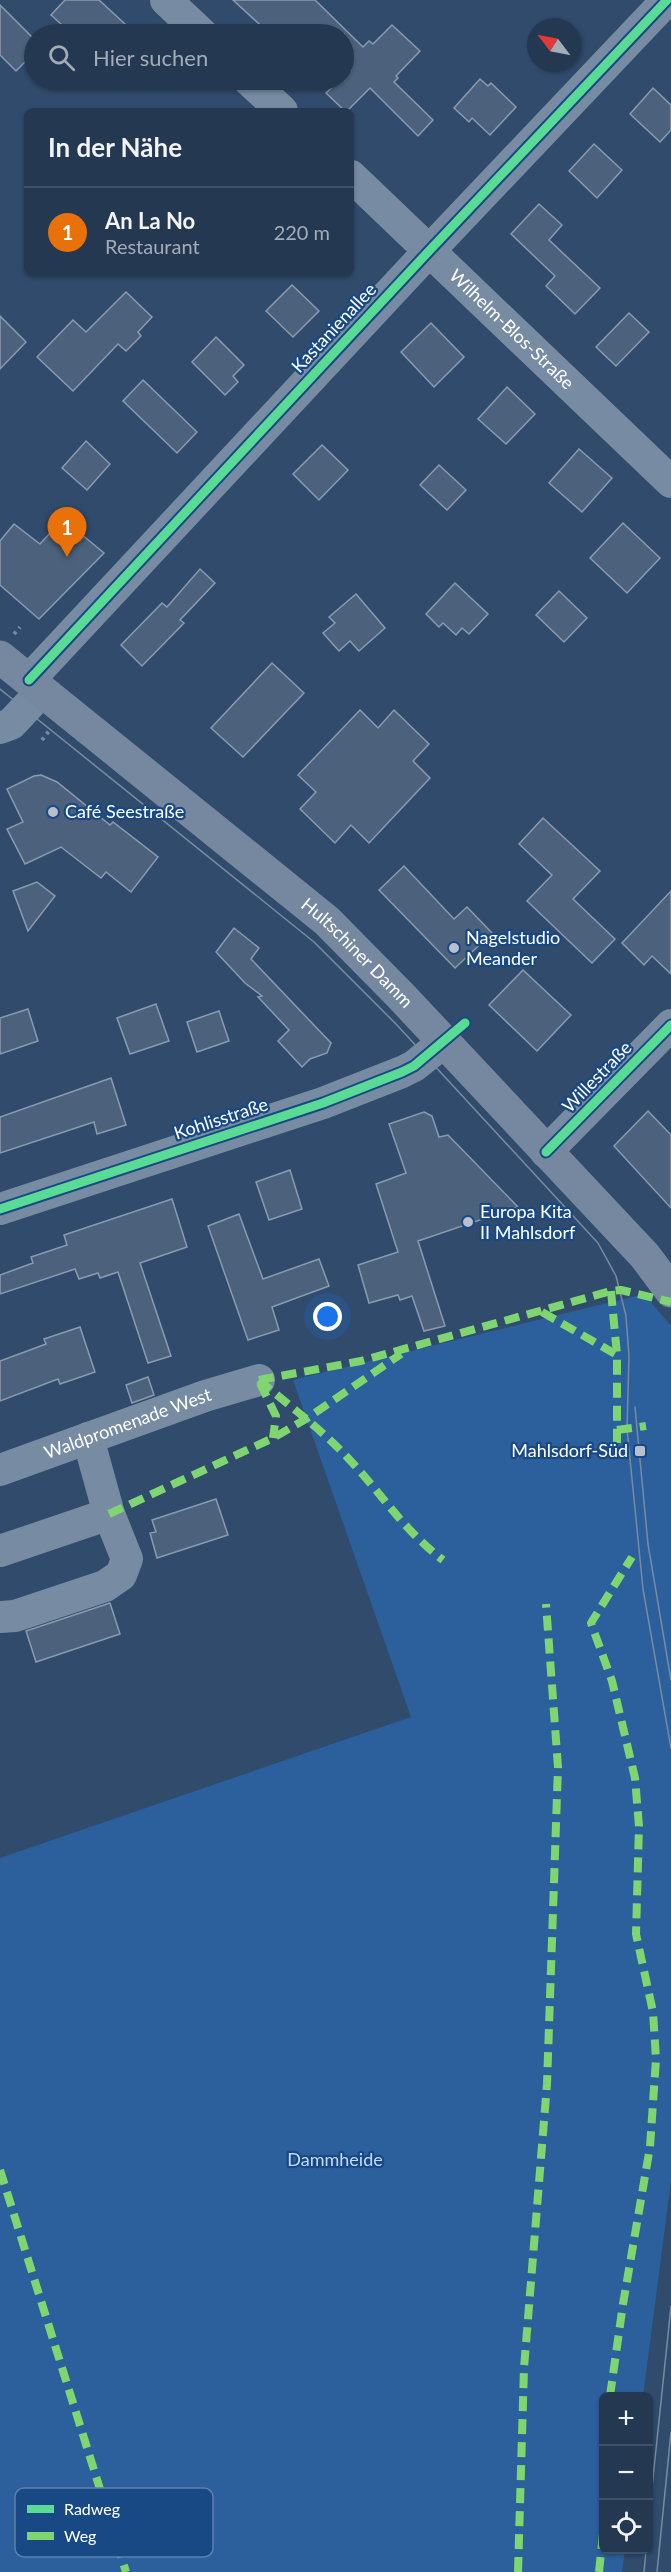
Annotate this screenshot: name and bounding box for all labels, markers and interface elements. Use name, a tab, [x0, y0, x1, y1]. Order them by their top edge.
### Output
north arrow	[527, 18, 581, 72]
search box	[24, 24, 354, 90]
icon: search	[45, 41, 78, 74]
text: Hier suchen	[93, 44, 208, 71]
text: In der Nähe	[48, 131, 182, 163]
text: An La No	[105, 207, 195, 234]
text: 1	[62, 220, 73, 244]
text: 220 m	[274, 220, 330, 244]
text: Restaurant	[105, 234, 200, 258]
street label: Wilhelm-Blos-Straße	[445, 264, 579, 393]
street label: Kastanienallee	[286, 278, 380, 377]
pin: 1	[48, 508, 86, 557]
place label: Café Seestraße	[65, 800, 184, 822]
marker: Café Seestraße	[46, 805, 60, 819]
street label: Hultschiner Damm	[297, 893, 418, 1012]
place label: Nagelstudio Meander	[466, 926, 560, 969]
marker: Nagelstudio Meander	[447, 941, 461, 955]
street label: Willestraße	[557, 1036, 636, 1116]
street label: Kohlisstraße	[171, 1093, 270, 1144]
place label: Europa Kita II Mahlsdorf	[480, 1200, 576, 1243]
marker: Europa Kita II Mahlsdorf	[461, 1215, 475, 1229]
your location	[313, 1302, 342, 1331]
street label: Waldpromenade West	[41, 1383, 214, 1463]
place label: Mahlsdorf-Süd	[511, 1439, 628, 1461]
marker: Mahlsdorf-Süd	[633, 1444, 647, 1458]
park label: Dammheide	[287, 2148, 383, 2170]
map controls	[599, 2392, 653, 2554]
button: +	[599, 2392, 653, 2446]
button: −	[599, 2446, 653, 2500]
legend	[15, 2488, 213, 2557]
text: Radweg	[64, 2499, 120, 2518]
button: locate	[599, 2500, 653, 2554]
text: Weg	[64, 2526, 96, 2545]

